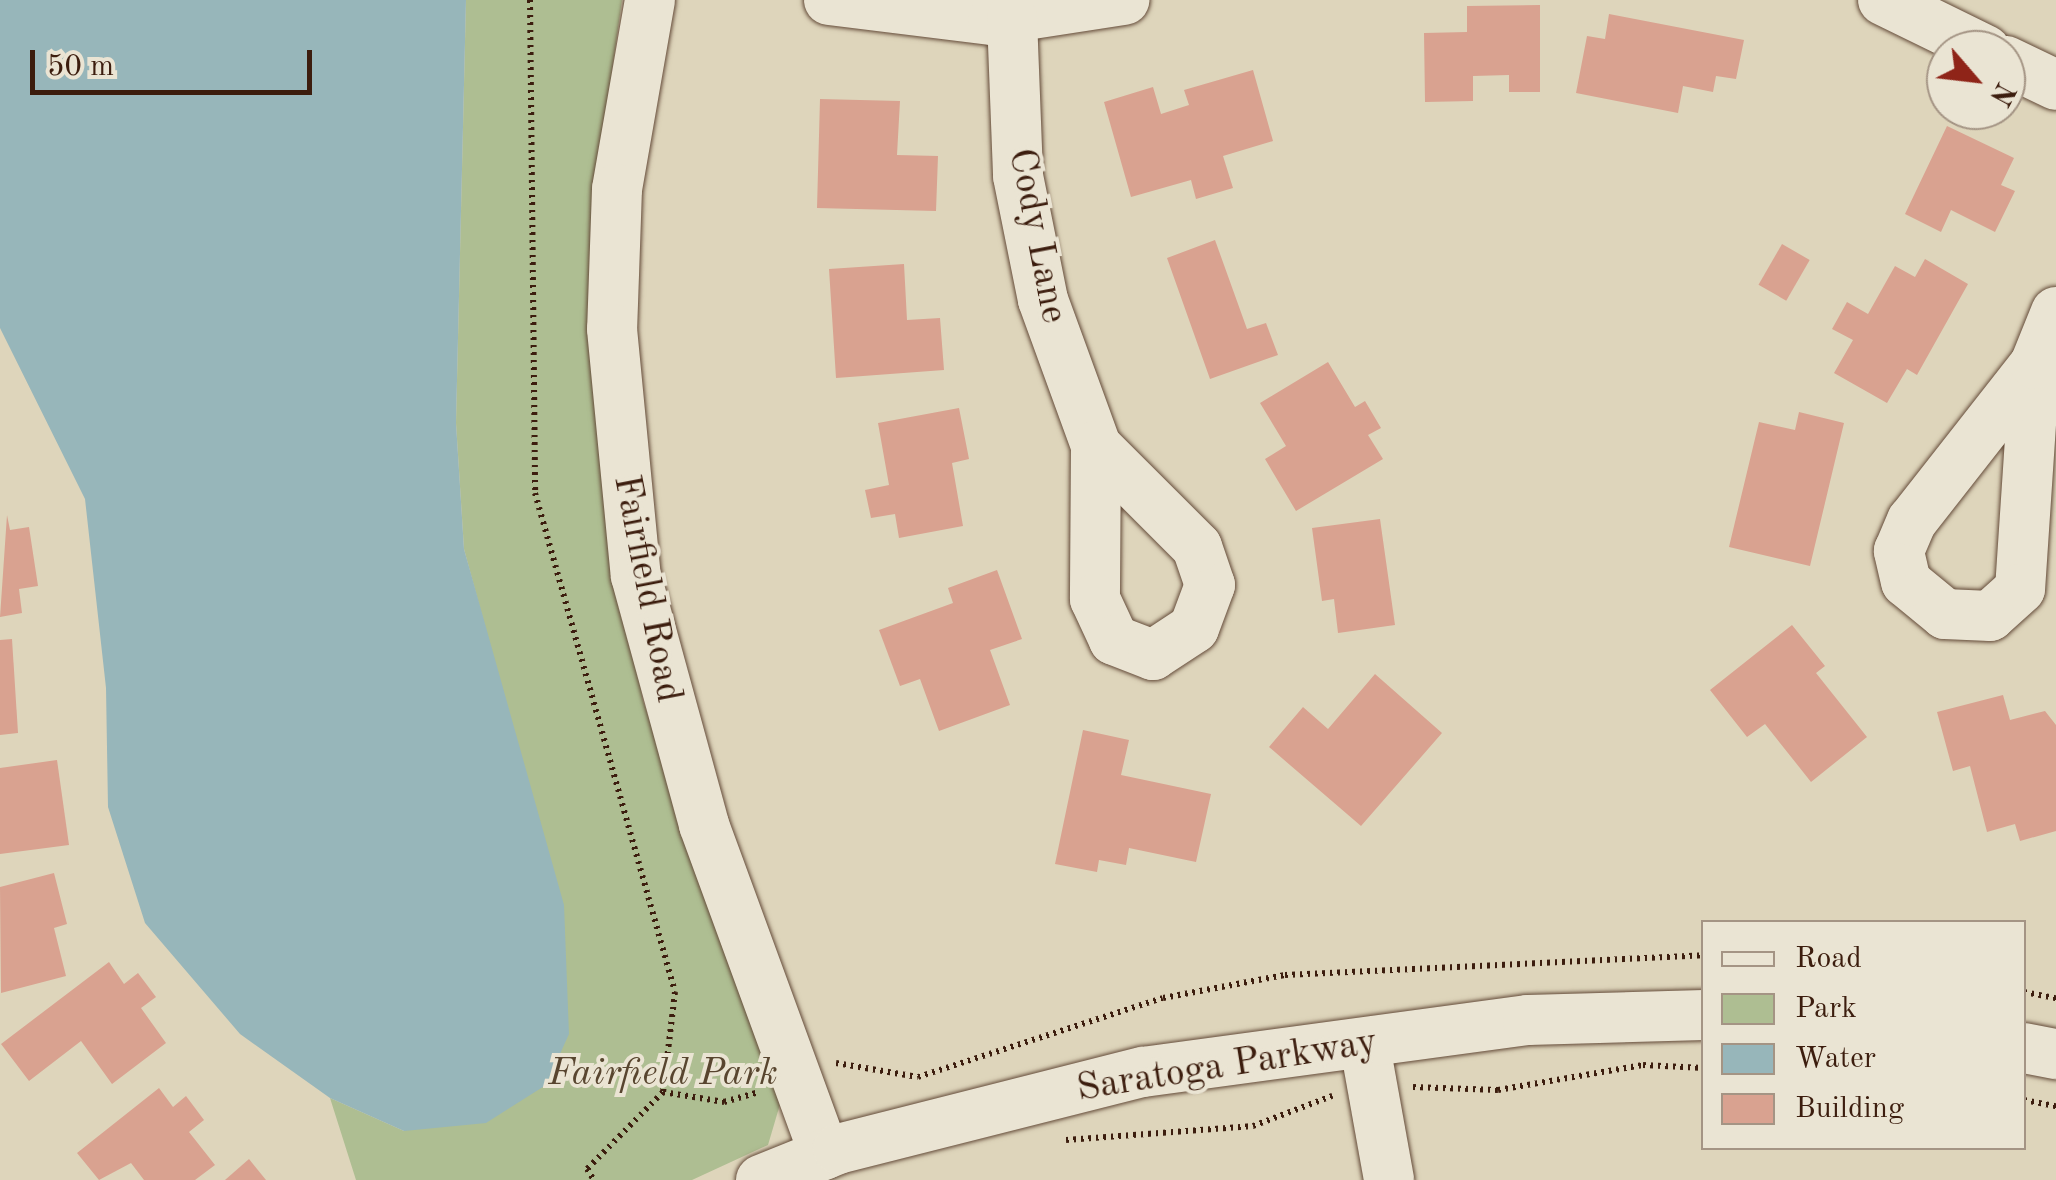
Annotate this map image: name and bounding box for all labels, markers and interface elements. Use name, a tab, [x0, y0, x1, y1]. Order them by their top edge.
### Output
scale bar	[35, 30, 318, 92]
north arrow	[1926, 30, 2026, 130]
text: 50 m	[47, 52, 114, 82]
text: N	[1983, 77, 2018, 109]
street label: Cody Lane	[997, 145, 1075, 327]
street label: Fairfield Road	[602, 471, 690, 707]
legend	[1701, 920, 2026, 1150]
text: Road	[1795, 944, 1862, 974]
text: Park	[1795, 994, 1857, 1024]
street label: Saratoga Parkway	[1073, 1021, 1381, 1113]
text: Water	[1795, 1044, 1876, 1074]
park label: Fairfield Park	[548, 1052, 778, 1098]
text: Building	[1795, 1094, 1904, 1124]

